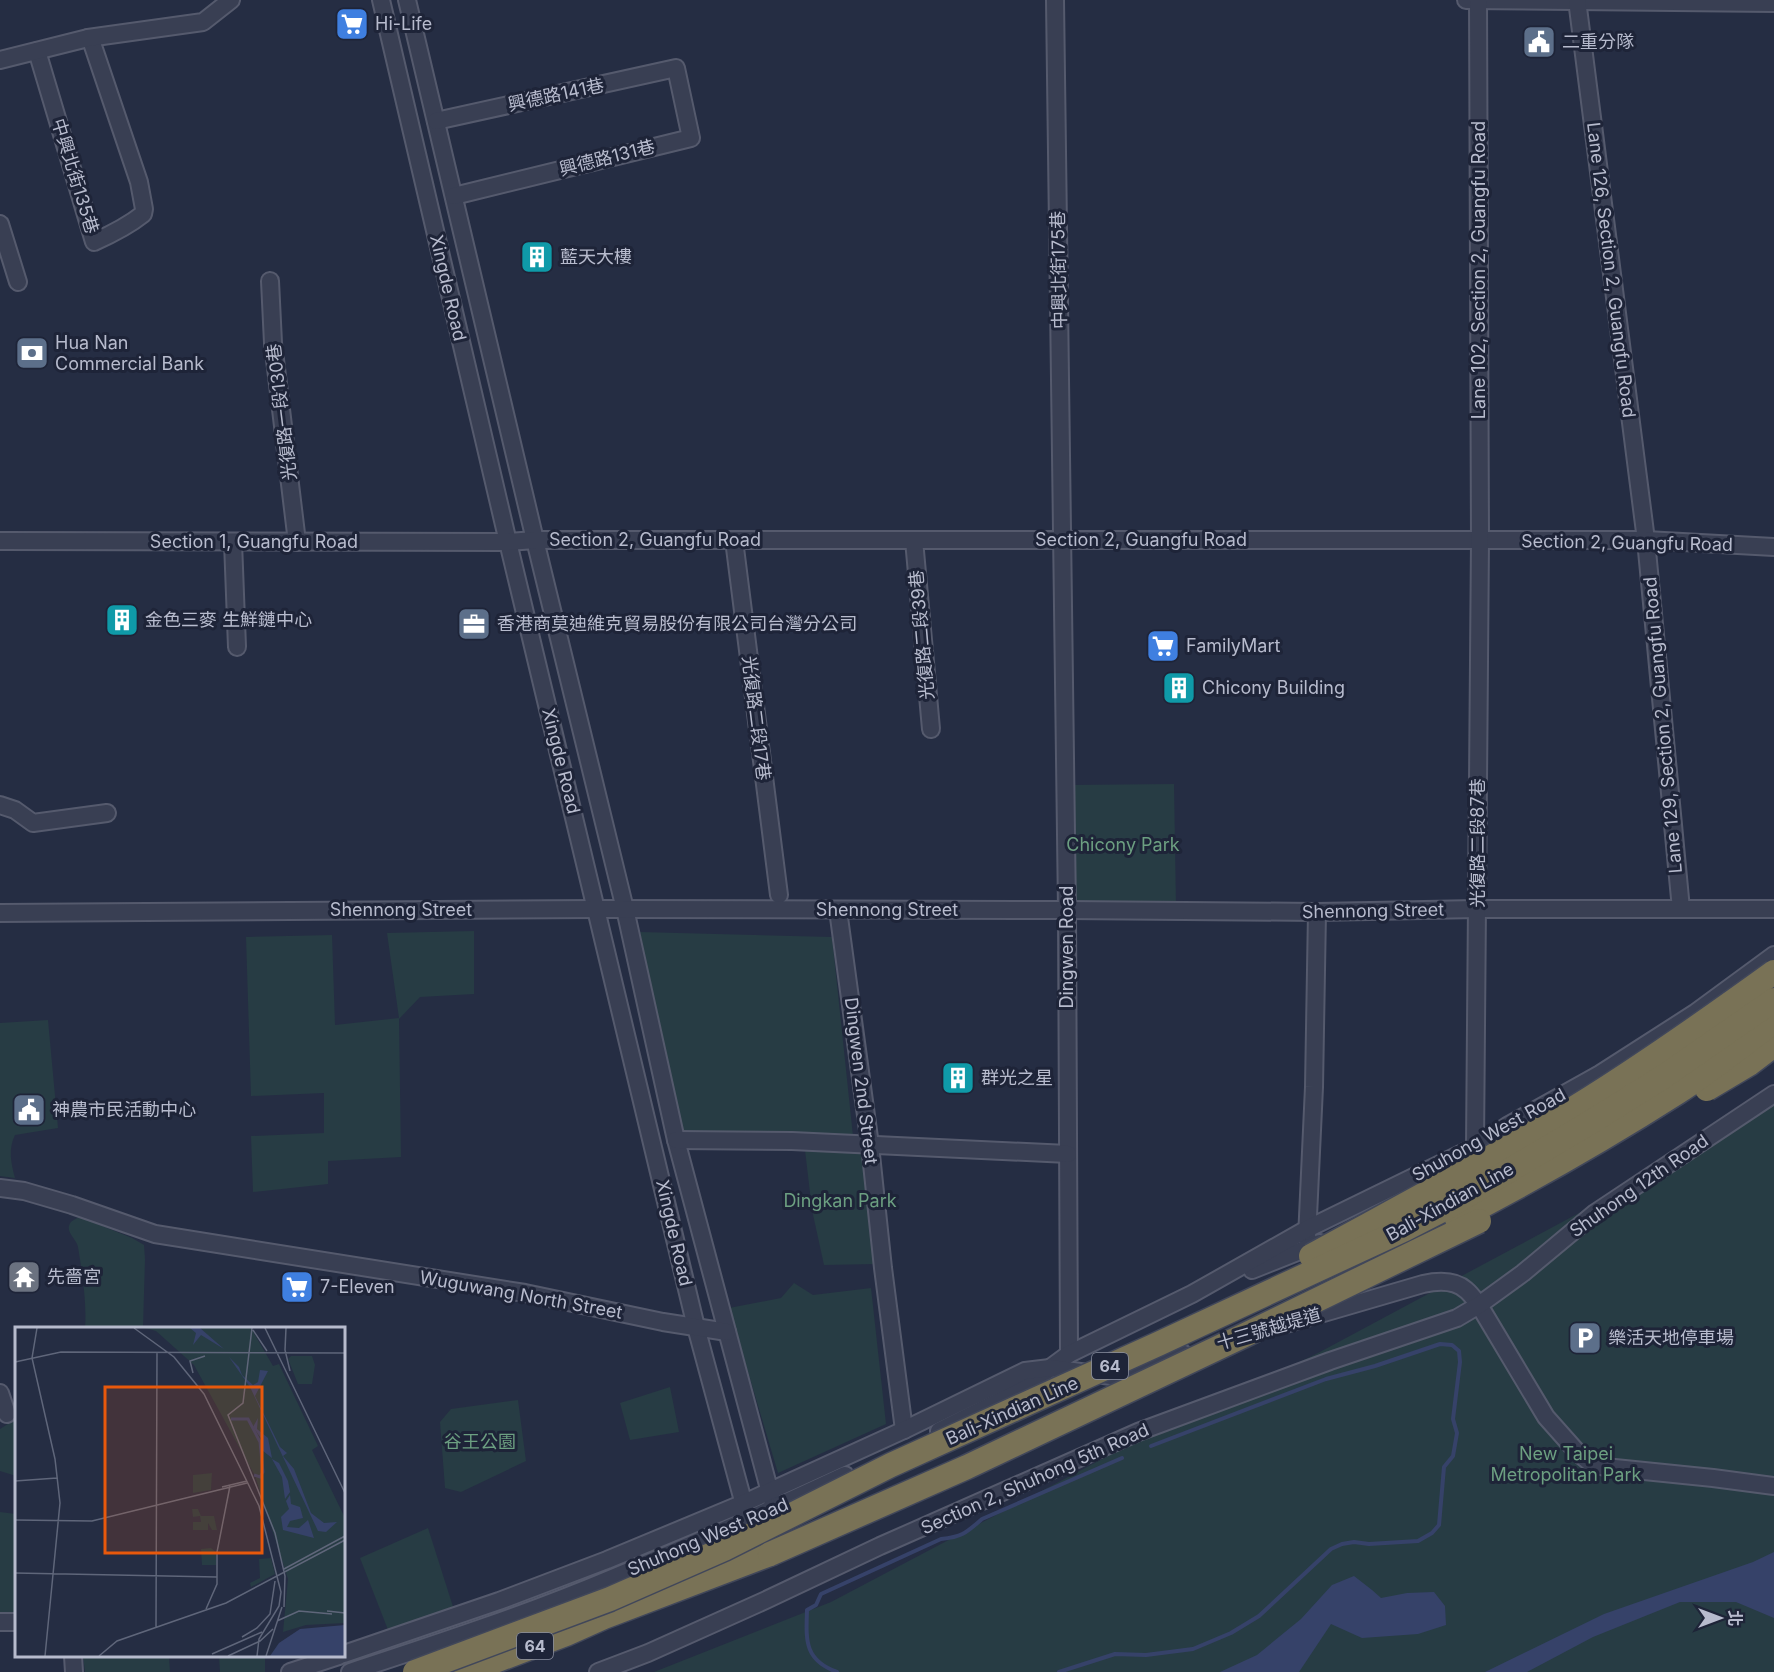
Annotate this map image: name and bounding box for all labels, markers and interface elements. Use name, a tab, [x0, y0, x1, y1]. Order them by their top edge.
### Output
supermarket icon: Hi-Life	[334, 6, 370, 42]
place label: Hi-Life	[375, 13, 432, 34]
public building icon: 二重分隊	[1521, 24, 1557, 60]
place label: 二重分隊	[1562, 31, 1634, 52]
street label: 興德路141巷	[506, 74, 606, 115]
street label: 中興北街135巷	[48, 116, 103, 236]
street label: Lane 102, Section 2, Guangfu Road	[1468, 121, 1489, 419]
street label: Lane 126, Section 2, Guangfu Road	[1583, 121, 1640, 419]
street label: 興德路131巷	[557, 136, 657, 180]
street label: 中興北街175巷	[1047, 211, 1070, 329]
street label: Xingde Road	[426, 233, 471, 343]
building icon: 藍天大樓	[519, 239, 555, 275]
place label: 藍天大樓	[560, 246, 632, 267]
place label: Hua Nan Commercial Bank	[55, 332, 204, 374]
bank icon: Hua Nan Commercial Bank	[14, 335, 50, 371]
street label: 光復路一段130巷	[263, 342, 300, 482]
street label: Section 2, Guangfu Road	[549, 529, 761, 550]
street label: Section 2, Guangfu Road	[1035, 529, 1247, 550]
street label: Section 2, Guangfu Road	[1521, 530, 1733, 555]
street label: Section 1, Guangfu Road	[150, 531, 358, 552]
street label: 光復路二段39巷	[905, 569, 938, 701]
street label: Lane 129, Section 2, Guangfu Road	[1639, 576, 1686, 874]
building icon: 金色三麥 生鮮鏈中心	[104, 602, 140, 638]
office icon: 香港商莫迪維克貿易股份有限公司台灣分公司	[456, 606, 492, 642]
place label: 金色三麥 生鮮鏈中心	[145, 609, 312, 630]
place label: 香港商莫迪維克貿易股份有限公司台灣分公司	[497, 613, 857, 634]
supermarket icon: FamilyMart	[1145, 628, 1181, 664]
place label: FamilyMart	[1186, 635, 1280, 656]
street label: 光復路二段17巷	[738, 654, 775, 782]
building icon: Chicony Building	[1161, 670, 1197, 706]
place label: Chicony Building	[1202, 677, 1345, 698]
street label: Xingde Road	[538, 706, 585, 816]
street label: 光復路二段87巷	[1467, 778, 1488, 908]
park label: Chicony Park	[1066, 834, 1180, 855]
street label: Dingwen Road	[1056, 885, 1077, 1009]
street label: Shennong Street	[330, 899, 472, 920]
street label: Shennong Street	[816, 899, 958, 920]
street label: Shennong Street	[1302, 899, 1444, 922]
street label: Dingwen 2nd Street	[841, 996, 882, 1166]
building icon: 群光之星	[940, 1060, 976, 1096]
place label: 群光之星	[981, 1067, 1053, 1088]
street label: Shuhong West Road	[1408, 1084, 1569, 1185]
public building icon: 神農市民活動中心	[11, 1092, 47, 1128]
place label: 神農市民活動中心	[52, 1099, 196, 1120]
street label: Shuhong 12th Road	[1565, 1130, 1712, 1241]
street label: Bali-Xindian Line	[1382, 1158, 1517, 1245]
street label: Xingde Road	[652, 1178, 697, 1288]
park label: Dingkan Park	[783, 1190, 897, 1211]
temple icon: 先嗇宮	[6, 1259, 42, 1295]
place label: 先嗇宮	[47, 1266, 101, 1287]
street label: Wuguwang North Street	[418, 1266, 624, 1323]
supermarket icon: 7-Eleven	[279, 1269, 315, 1305]
place label: 7-Eleven	[320, 1276, 395, 1297]
street label: 十三號越堤道	[1214, 1304, 1324, 1353]
parking icon: 樂活天地停車場	[1567, 1320, 1603, 1356]
inset map	[15, 1327, 345, 1657]
place label: 樂活天地停車場	[1608, 1327, 1734, 1348]
road number: 64	[1092, 1353, 1128, 1379]
street label: Bali-Xindian Line	[942, 1372, 1081, 1449]
street label: Section 2, Shuhong 5th Road	[918, 1419, 1152, 1538]
park label: 谷王公園	[444, 1431, 516, 1452]
park label: New Taipei Metropolitan Park	[1491, 1443, 1641, 1485]
street label: Shuhong West Road	[624, 1493, 791, 1580]
north arrow	[1690, 1588, 1750, 1648]
text: 北	[1725, 1610, 1745, 1626]
road number: 64	[517, 1633, 553, 1659]

